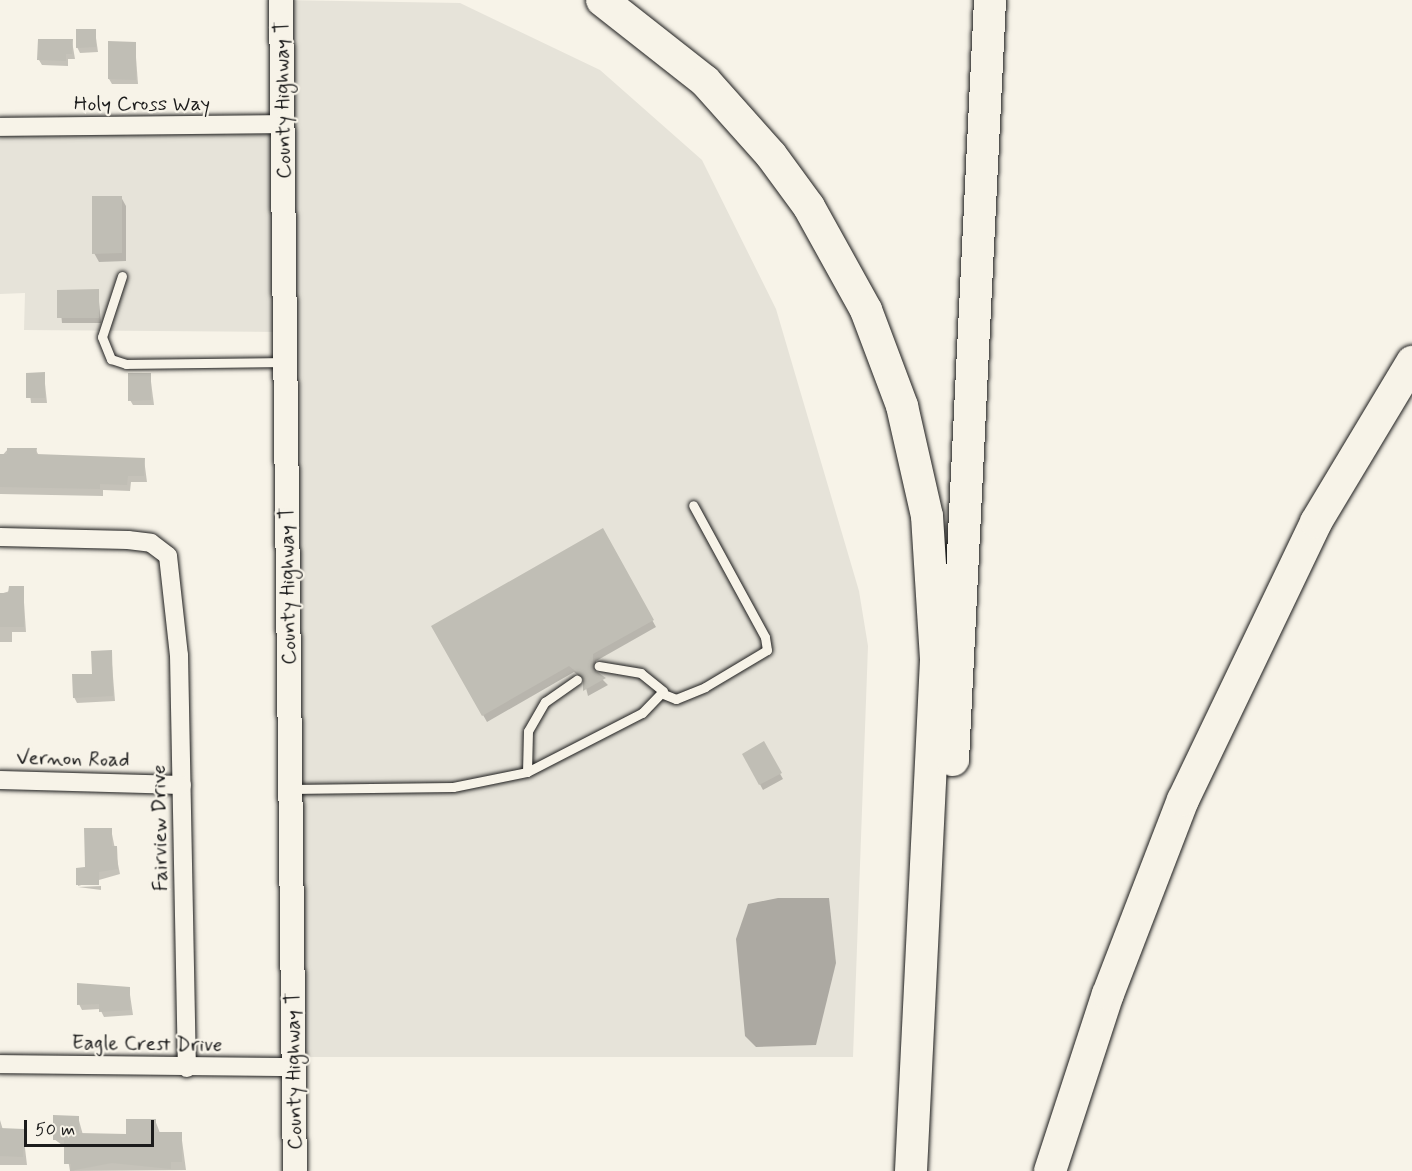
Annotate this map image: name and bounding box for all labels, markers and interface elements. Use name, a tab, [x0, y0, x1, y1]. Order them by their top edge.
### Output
street label: County Highway T	[269, 20, 297, 180]
street label: Holy Cross Way	[72, 91, 212, 117]
street label: County Highway T	[274, 506, 302, 666]
street label: Vernon Road	[16, 745, 130, 773]
street label: Fairview Drive	[146, 765, 174, 891]
street label: County Highway T	[280, 991, 308, 1151]
street label: Eagle Crest Drive	[71, 1030, 223, 1058]
scale bar	[27, 1108, 158, 1146]
text: 50 m	[35, 1118, 75, 1142]

